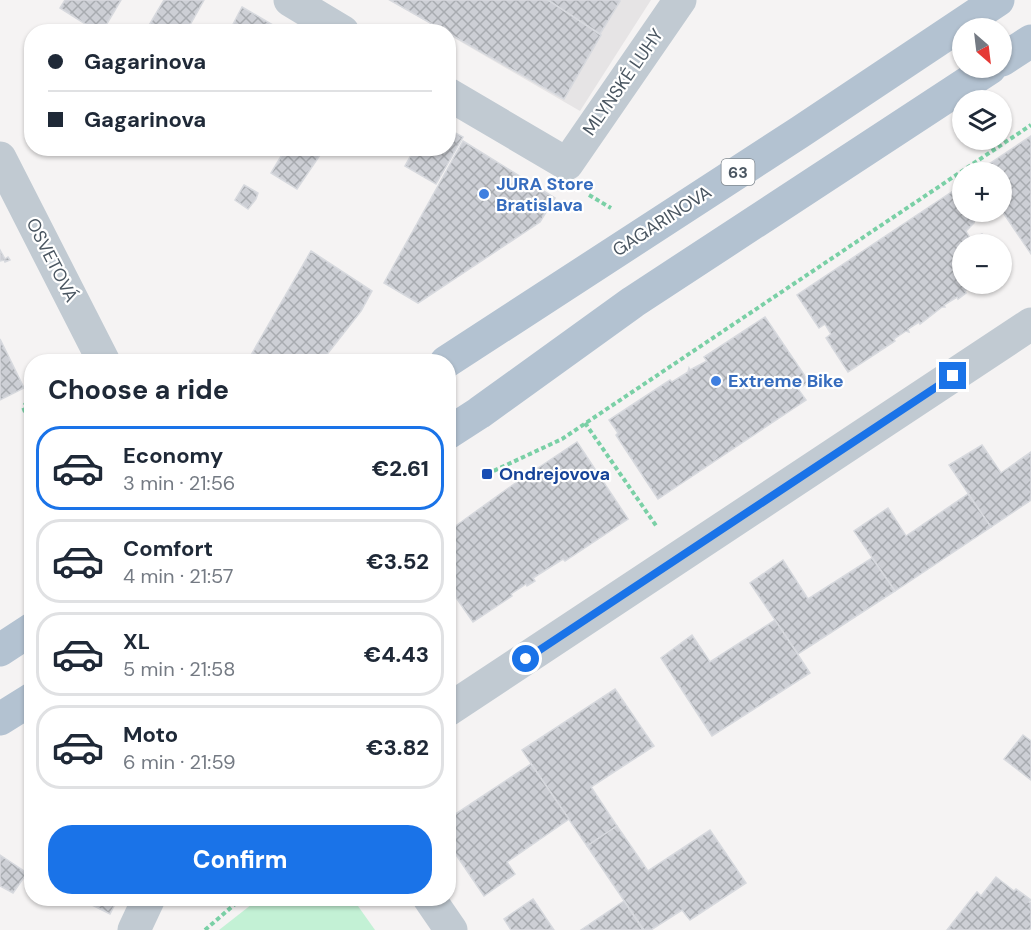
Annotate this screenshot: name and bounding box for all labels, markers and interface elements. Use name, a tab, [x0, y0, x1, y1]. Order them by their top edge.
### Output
north arrow	[952, 18, 1012, 78]
map controls	[952, 18, 1012, 294]
street label: MLYNSKÉ LUHY	[577, 23, 669, 140]
text: Gagarinova	[84, 47, 206, 76]
button: layers	[952, 90, 1012, 150]
text: Gagarinova	[84, 105, 206, 134]
road number: 63	[722, 159, 754, 185]
button: +	[952, 162, 1012, 222]
place label: JURA Store Bratislava	[496, 172, 594, 217]
street label: GAGARINOVA	[608, 180, 716, 262]
marker: JURA Store Bratislava	[477, 187, 491, 201]
street label: OSVETOVÁ	[21, 214, 83, 306]
button: −	[952, 234, 1012, 294]
route end	[939, 362, 966, 389]
place label: Extreme Bike	[728, 369, 844, 393]
text: Choose a ride	[48, 372, 229, 407]
marker: Extreme Bike	[709, 374, 723, 388]
icon: car	[51, 441, 105, 495]
text: Economy	[123, 441, 223, 470]
text: €2.61	[372, 454, 429, 483]
place label: Ondrejovova	[499, 462, 610, 486]
marker: Ondrejovova	[480, 467, 494, 481]
text: 3 min · 21:56	[123, 470, 235, 496]
icon: car	[51, 534, 105, 588]
text: Comfort	[123, 534, 213, 563]
text: €3.52	[366, 547, 429, 576]
text: 4 min · 21:57	[123, 563, 234, 589]
icon: car	[51, 627, 105, 681]
text: XL	[123, 627, 150, 656]
text: €4.43	[364, 640, 429, 669]
route start	[512, 645, 539, 672]
text: 5 min · 21:58	[123, 656, 235, 682]
icon: car	[51, 720, 105, 774]
text: Moto	[123, 720, 178, 749]
text: €3.82	[366, 733, 429, 762]
text: 6 min · 21:59	[123, 749, 236, 775]
button: Confirm	[48, 825, 432, 894]

